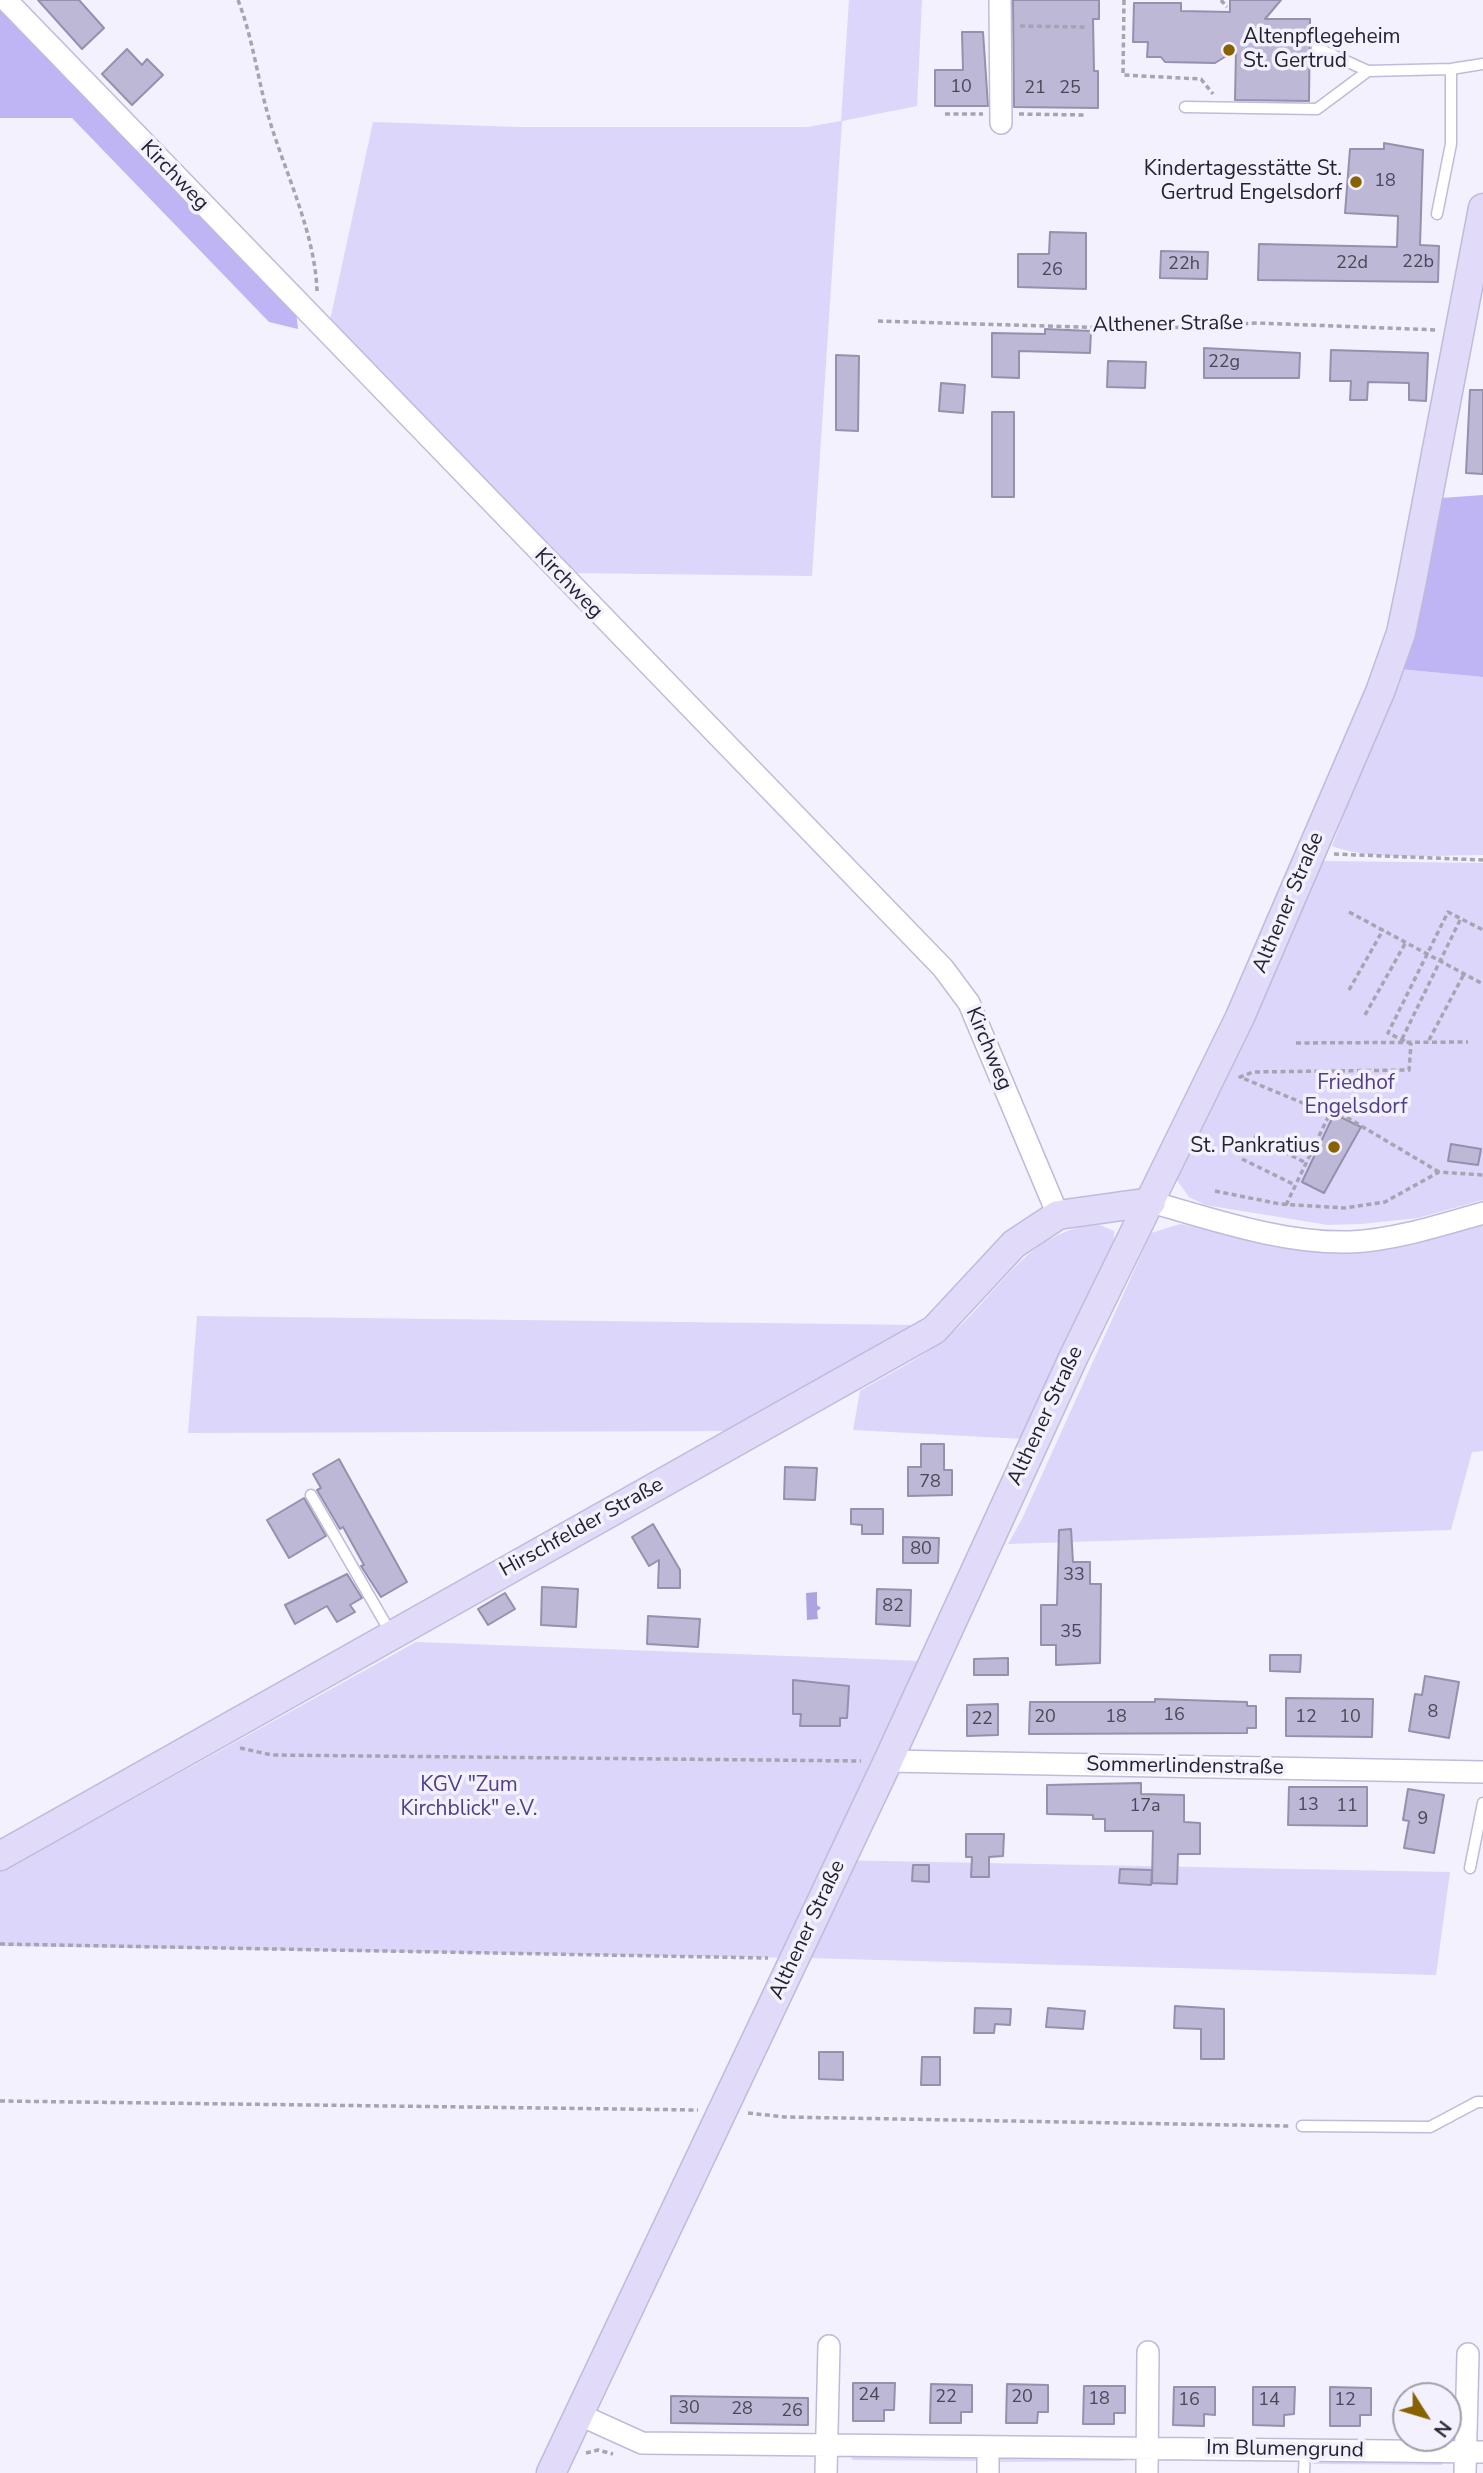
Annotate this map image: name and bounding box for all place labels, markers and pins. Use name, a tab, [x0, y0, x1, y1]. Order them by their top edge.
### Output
place label: Altenpflegeheim St. Gertrud	[1243, 25, 1401, 75]
marker: Altenpflegeheim St. Gertrud	[1221, 42, 1237, 58]
place label: Kindertagesstätte St. Gertrud Engelsdorf	[1144, 157, 1342, 207]
marker: Kindertagesstätte St. Gertrud Engelsdorf	[1348, 174, 1364, 190]
place label: St. Pankratius	[1190, 1134, 1320, 1160]
marker: St. Pankratius	[1326, 1139, 1342, 1155]

